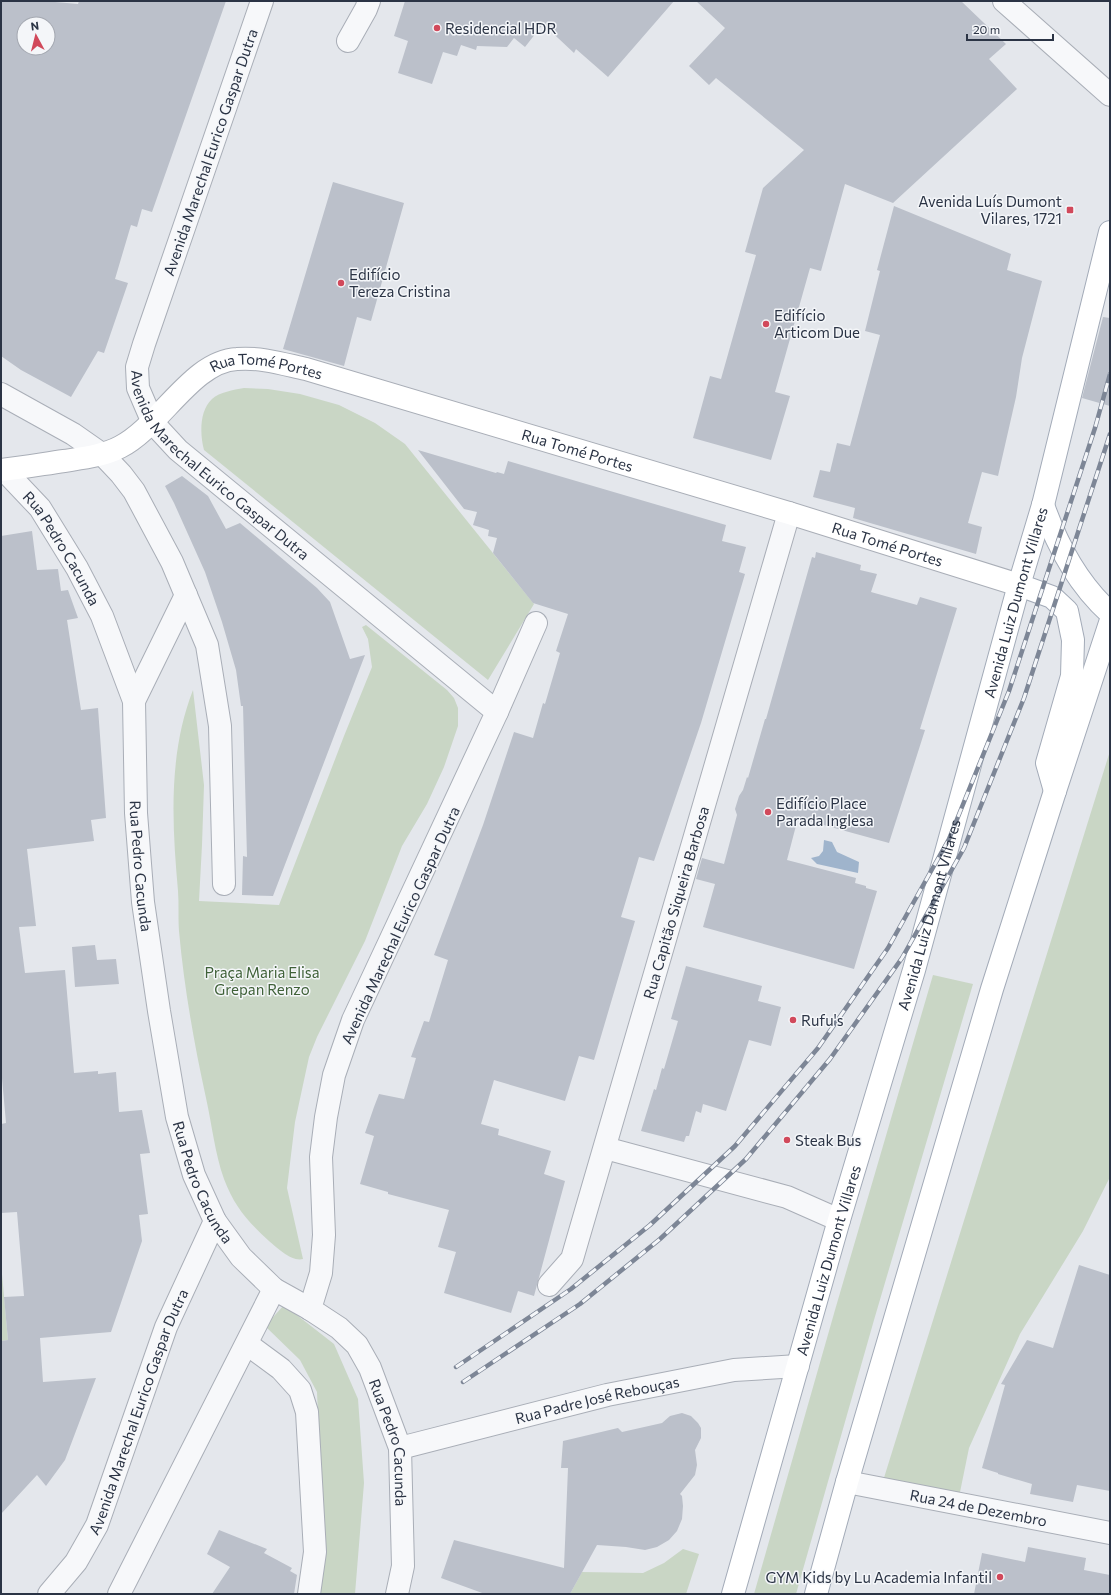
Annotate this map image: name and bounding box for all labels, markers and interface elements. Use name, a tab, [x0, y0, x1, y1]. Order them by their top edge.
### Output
north arrow	[16, 16, 56, 56]
scale bar	[967, 16, 1053, 42]
text: N	[30, 19, 40, 33]
place label: Residencial HDR	[445, 19, 556, 37]
text: 20 m	[973, 22, 1000, 36]
marker: Residencial HDR	[432, 23, 442, 33]
street label: Avenida Marechal Eurico Gaspar Dutra	[159, 26, 261, 278]
place label: Avenida Luís Dumont Vilares, 1721	[918, 192, 1062, 227]
marker: Avenida Luís Dumont Vilares, 1721	[1065, 205, 1075, 215]
place label: Edifício Tereza Cristina	[349, 265, 451, 300]
marker: Edifício Tereza Cristina	[336, 278, 346, 288]
place label: Edifício Articom Due	[774, 306, 860, 341]
marker: Edifício Articom Due	[761, 319, 771, 329]
street label: Rua Tomé Portes	[206, 350, 325, 383]
street label: Avenida Marechal Eurico Gaspar Dutra	[128, 370, 313, 563]
street label: Rua Tomé Portes	[520, 425, 636, 475]
street label: Rua Pedro Cacunda	[20, 487, 104, 608]
street label: Avenida Luiz Dumont Villares	[980, 505, 1051, 700]
street label: Rua Tomé Portes	[830, 518, 945, 570]
place label: Edifício Place Parada Inglesa	[776, 794, 874, 829]
street label: Rua Pedro Cacunda	[127, 800, 156, 933]
street label: Avenida Marechal Eurico Gaspar Dutra	[337, 803, 463, 1047]
street label: Rua Capitão Siqueira Barbosa	[639, 804, 712, 1001]
marker: Edifício Place Parada Inglesa	[763, 807, 773, 817]
street label: Avenida Luiz Dumont Villares	[893, 817, 964, 1012]
park label: Praça Maria Elisa Grepan Renzo	[204, 963, 320, 998]
place label: Rufu's	[801, 1011, 844, 1029]
marker: Rufu's	[788, 1015, 798, 1025]
street label: Rua Pedro Cacunda	[170, 1119, 237, 1247]
place label: Steak Bus	[795, 1131, 862, 1149]
marker: Steak Bus	[782, 1135, 792, 1145]
street label: Avenida Luiz Dumont Villares	[792, 1163, 864, 1358]
street label: Avenida Marechal Eurico Gaspar Dutra	[84, 1286, 191, 1538]
street label: Rua Padre José Rebouças	[513, 1372, 681, 1427]
street label: Rua Pedro Cacunda	[366, 1376, 410, 1506]
street label: Rua 24 de Dezembro	[908, 1485, 1049, 1530]
place label: GYM Kids by Lu Academia Infantil	[765, 1568, 992, 1586]
marker: GYM Kids by Lu Academia Infantil	[995, 1572, 1005, 1582]

